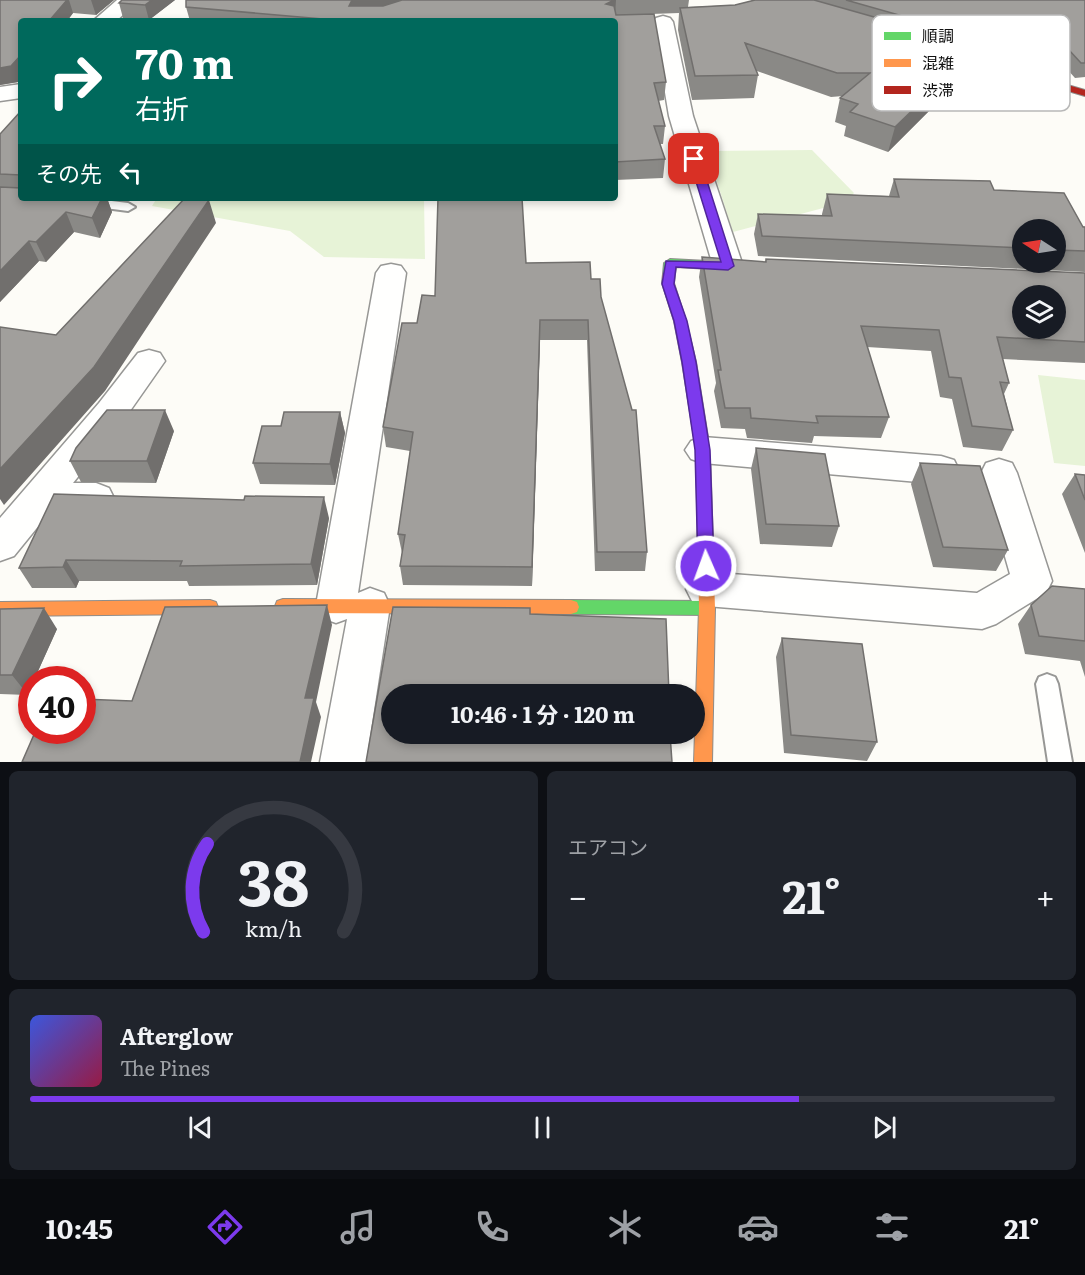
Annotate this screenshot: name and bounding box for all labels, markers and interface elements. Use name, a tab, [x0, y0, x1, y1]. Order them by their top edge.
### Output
legend	[872, 15, 1070, 111]
text: 順調	[922, 23, 954, 47]
text: 70 m	[135, 30, 234, 92]
icon: right	[36, 42, 114, 120]
text: 混雑	[922, 50, 954, 74]
text: 渋滞	[922, 77, 954, 101]
text: 右折	[135, 87, 189, 127]
pin	[668, 133, 719, 184]
icon: arrive	[677, 142, 710, 175]
text: その先	[36, 156, 102, 189]
icon: left	[114, 156, 147, 189]
north arrow	[1012, 219, 1066, 273]
map controls	[1012, 219, 1066, 339]
button: layers	[1012, 285, 1066, 339]
position arrow	[674, 534, 738, 598]
speed limit sign: 40	[18, 666, 96, 744]
text: 10:46 · 1 分 · 120 m	[451, 697, 635, 730]
text: エアコン	[568, 831, 648, 861]
text: 38	[238, 833, 309, 925]
text: 21°	[782, 861, 841, 928]
text: −	[568, 870, 587, 919]
text: +	[1036, 870, 1055, 919]
text: km/h	[245, 913, 302, 945]
text: Afterglow	[120, 1019, 233, 1052]
text: The Pines	[120, 1052, 210, 1082]
icon: previous	[184, 1111, 217, 1144]
icon: pause	[526, 1111, 559, 1144]
icon: next	[868, 1111, 901, 1144]
icon: directions	[204, 1206, 246, 1248]
icon: music	[337, 1206, 379, 1248]
icon: phone	[471, 1206, 513, 1248]
icon: climate	[604, 1206, 646, 1248]
icon: car	[737, 1206, 779, 1248]
icon: filters	[871, 1206, 913, 1248]
text: 10:45	[46, 1207, 113, 1247]
text: 21°	[1004, 1207, 1039, 1247]

